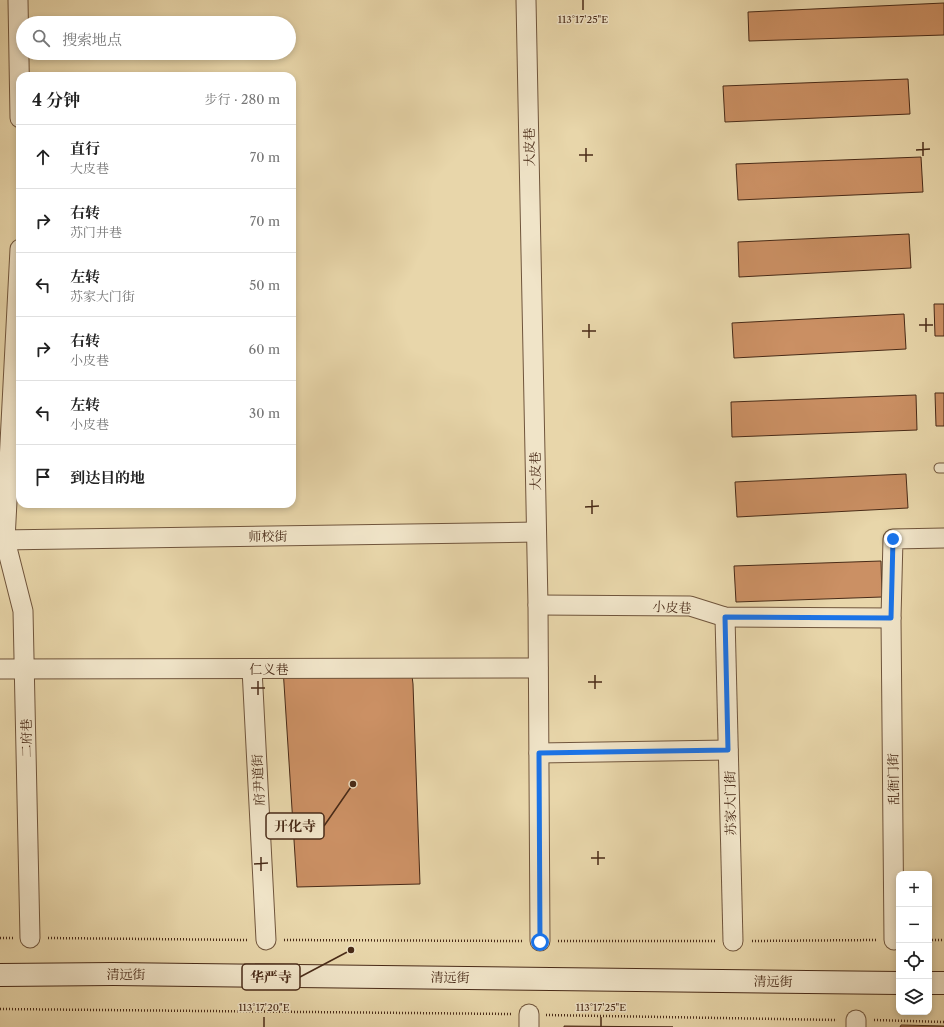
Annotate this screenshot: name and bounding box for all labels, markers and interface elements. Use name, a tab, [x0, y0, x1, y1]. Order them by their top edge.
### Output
text: 113°17'25"E	[558, 13, 608, 26]
search box	[16, 16, 296, 60]
icon: search	[30, 27, 52, 49]
text: 搜索地点	[62, 30, 122, 49]
text: 4 分钟	[32, 90, 80, 110]
text: 步行 · 280 m	[204, 91, 280, 107]
street label: 大皮巷	[521, 127, 537, 167]
text: 直行	[70, 139, 100, 158]
icon: ahead	[32, 146, 54, 168]
text: 70 m	[250, 149, 280, 165]
text: 大皮巷	[70, 160, 109, 176]
text: 右转	[70, 203, 100, 222]
icon: right	[32, 210, 54, 232]
text: 70 m	[250, 213, 280, 229]
text: 苏门井巷	[70, 224, 122, 240]
text: 左转	[70, 267, 100, 286]
icon: left	[32, 274, 54, 296]
text: 50 m	[249, 277, 280, 293]
text: 苏家大门街	[70, 288, 135, 304]
text: 右转	[70, 331, 100, 350]
icon: right	[32, 338, 54, 360]
text: 60 m	[249, 341, 280, 357]
text: 小皮巷	[70, 352, 109, 368]
text: 左转	[70, 395, 100, 414]
icon: left	[32, 402, 54, 424]
text: 30 m	[249, 405, 280, 421]
text: 小皮巷	[70, 416, 109, 432]
street label: 大皮巷	[527, 451, 543, 491]
icon: arrive	[32, 466, 54, 488]
text: 到达目的地	[70, 468, 145, 487]
street label: 师校街	[248, 528, 288, 544]
route end	[884, 530, 902, 548]
street label: 小皮巷	[652, 598, 692, 616]
street label: 仁义巷	[249, 661, 289, 677]
street label: 二府巷	[18, 718, 34, 758]
street label: 乱衙门街	[885, 753, 901, 805]
street label: 府尹道街	[249, 754, 267, 806]
street label: 苏家大门街	[721, 770, 739, 836]
callout: 开化寺	[266, 813, 324, 839]
text: 开化寺	[274, 817, 316, 835]
map controls	[896, 871, 932, 1015]
button: +	[896, 871, 932, 907]
button: −	[896, 907, 932, 943]
route start	[531, 933, 549, 951]
button: locate	[896, 943, 932, 979]
callout: 华严寺	[242, 964, 300, 990]
street label: 清远街	[106, 966, 146, 982]
text: 华严寺	[250, 968, 292, 986]
street label: 清远街	[430, 969, 470, 985]
street label: 清远街	[753, 973, 793, 989]
button: layers	[896, 979, 932, 1015]
text: 113°17'20"E	[238, 1001, 290, 1014]
text: 113°17'25"E	[576, 1001, 626, 1014]

